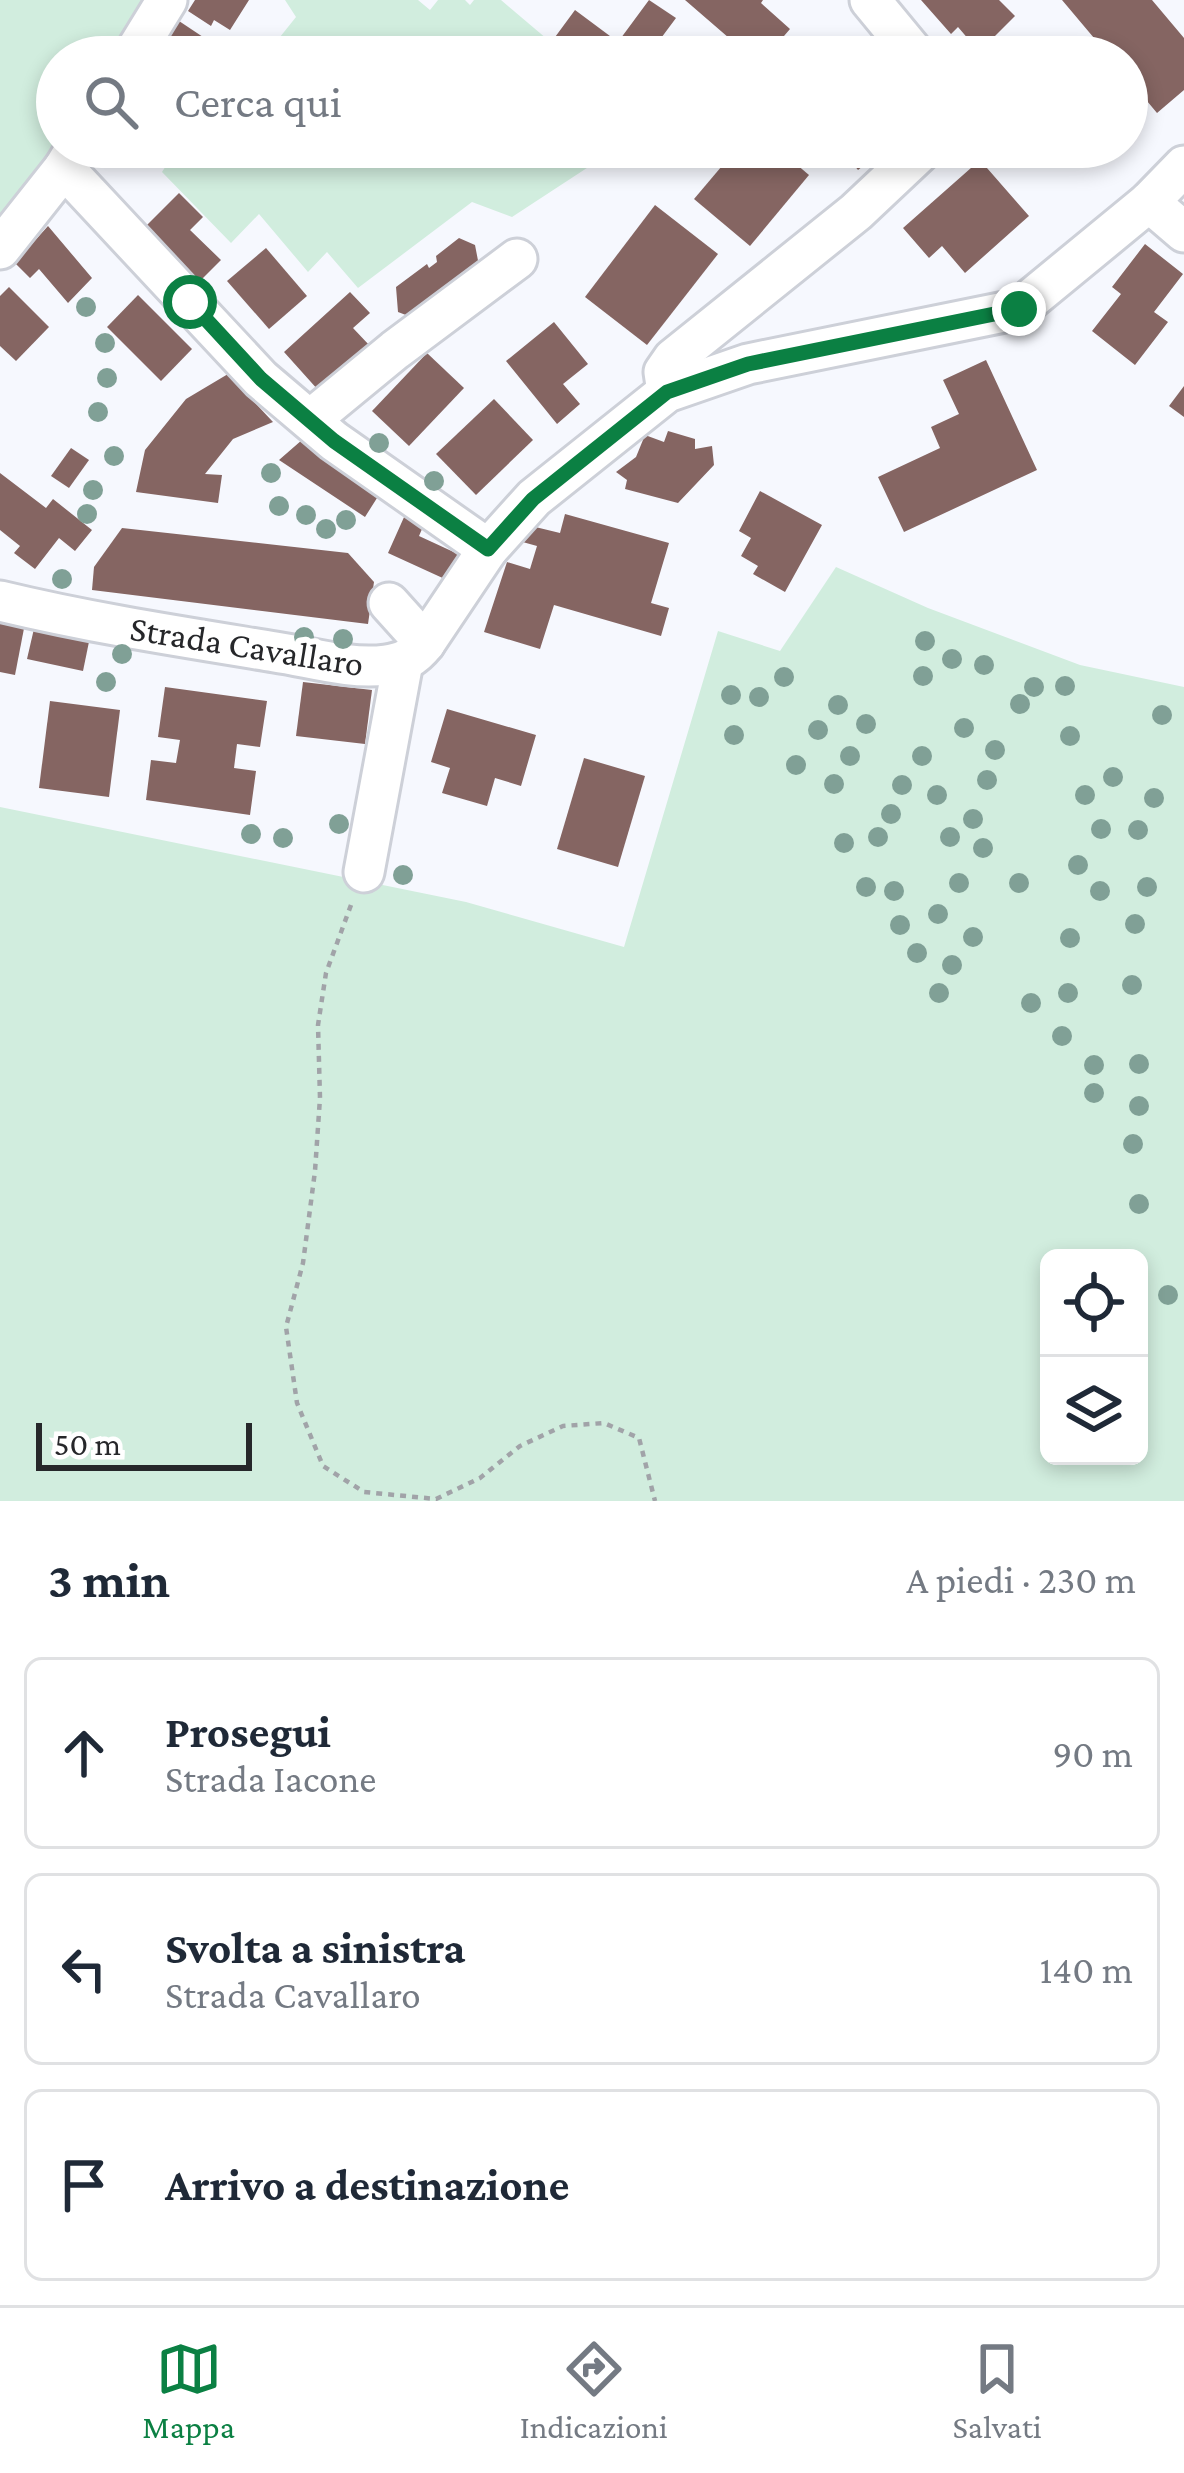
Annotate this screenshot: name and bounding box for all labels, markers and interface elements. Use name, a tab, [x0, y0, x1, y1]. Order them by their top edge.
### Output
search box	[36, 36, 1148, 168]
icon: search	[78, 69, 144, 135]
text: Cerca qui	[174, 77, 342, 127]
route start	[163, 275, 217, 329]
route end	[992, 282, 1046, 336]
street label: Strada Cavallaro	[127, 608, 366, 684]
map controls	[1040, 1249, 1148, 1465]
button: locate	[1040, 1249, 1148, 1357]
button: layers	[1040, 1357, 1148, 1465]
scale bar	[36, 1417, 252, 1470]
text: 50 m	[54, 1425, 121, 1462]
text: 3 min	[48, 1551, 170, 1608]
text: A piedi · 230 m	[906, 1558, 1136, 1601]
text: Prosegui	[165, 1707, 331, 1757]
icon: ahead	[51, 1720, 117, 1786]
text: 90 m	[1052, 1732, 1133, 1775]
text: Strada Iacone	[165, 1757, 377, 1800]
text: Svolta a sinistra	[165, 1923, 465, 1973]
icon: left	[51, 1936, 117, 2002]
text: 140 m	[1039, 1948, 1133, 1991]
text: Strada Cavallaro	[165, 1973, 421, 2016]
icon: arrive	[51, 2152, 117, 2218]
text: Arrivo a destinazione	[165, 2160, 569, 2210]
tab: Mappa	[142, 2336, 235, 2445]
tab: Indicazioni	[520, 2336, 668, 2445]
tab: Salvati	[952, 2336, 1042, 2445]

